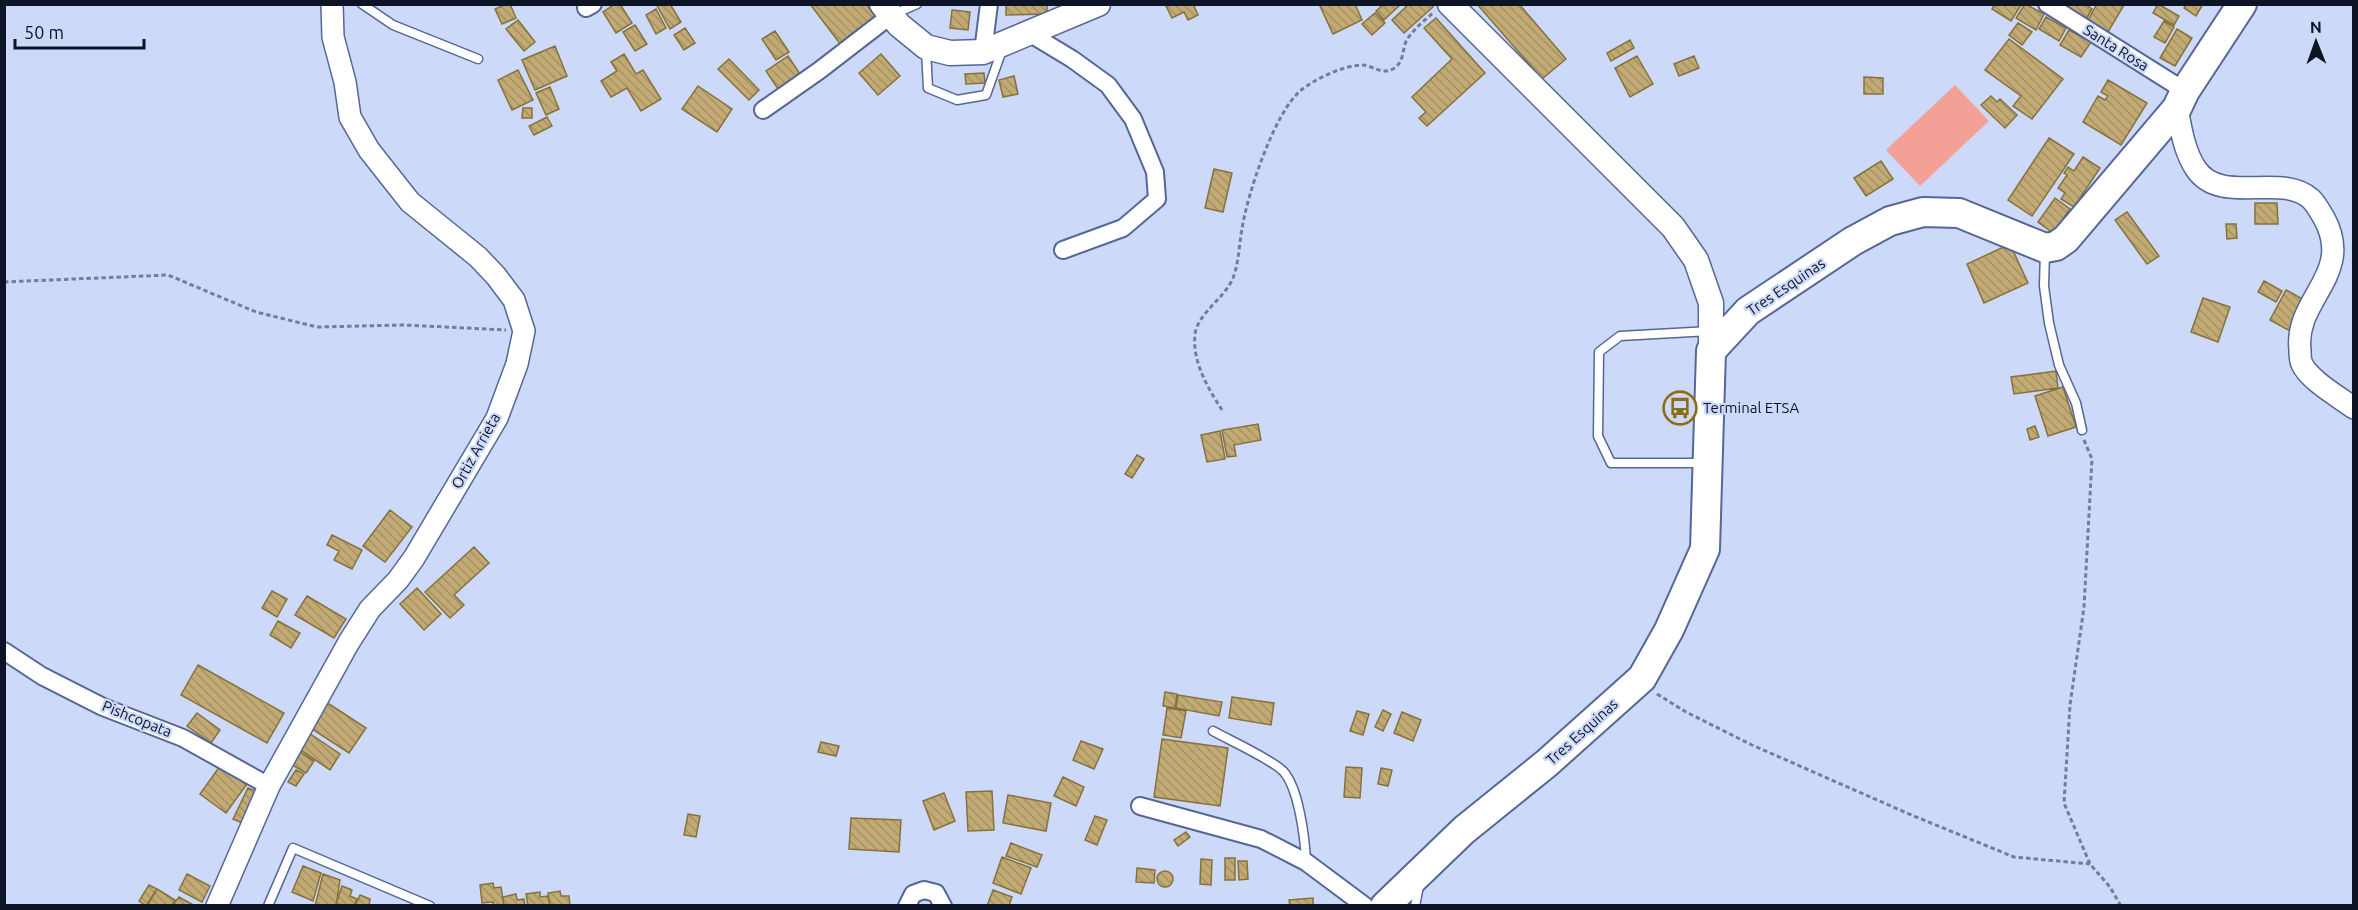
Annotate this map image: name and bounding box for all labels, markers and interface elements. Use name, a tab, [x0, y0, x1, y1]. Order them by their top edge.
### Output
scale bar	[15, 12, 144, 50]
north arrow	[2286, 12, 2346, 72]
text: N	[2310, 18, 2322, 36]
street label: Santa Rosa	[2081, 21, 2152, 74]
text: 50 m	[24, 22, 64, 42]
street label: Tres Esquinas	[1743, 254, 1828, 319]
bus stop icon: Terminal ETSA	[1662, 390, 1698, 426]
place label: Terminal ETSA	[1703, 399, 1799, 416]
street label: Ortiz Arrieta	[448, 410, 503, 492]
street label: Tres Esquinas	[1542, 695, 1621, 768]
street label: Pishcopata	[100, 697, 174, 740]

